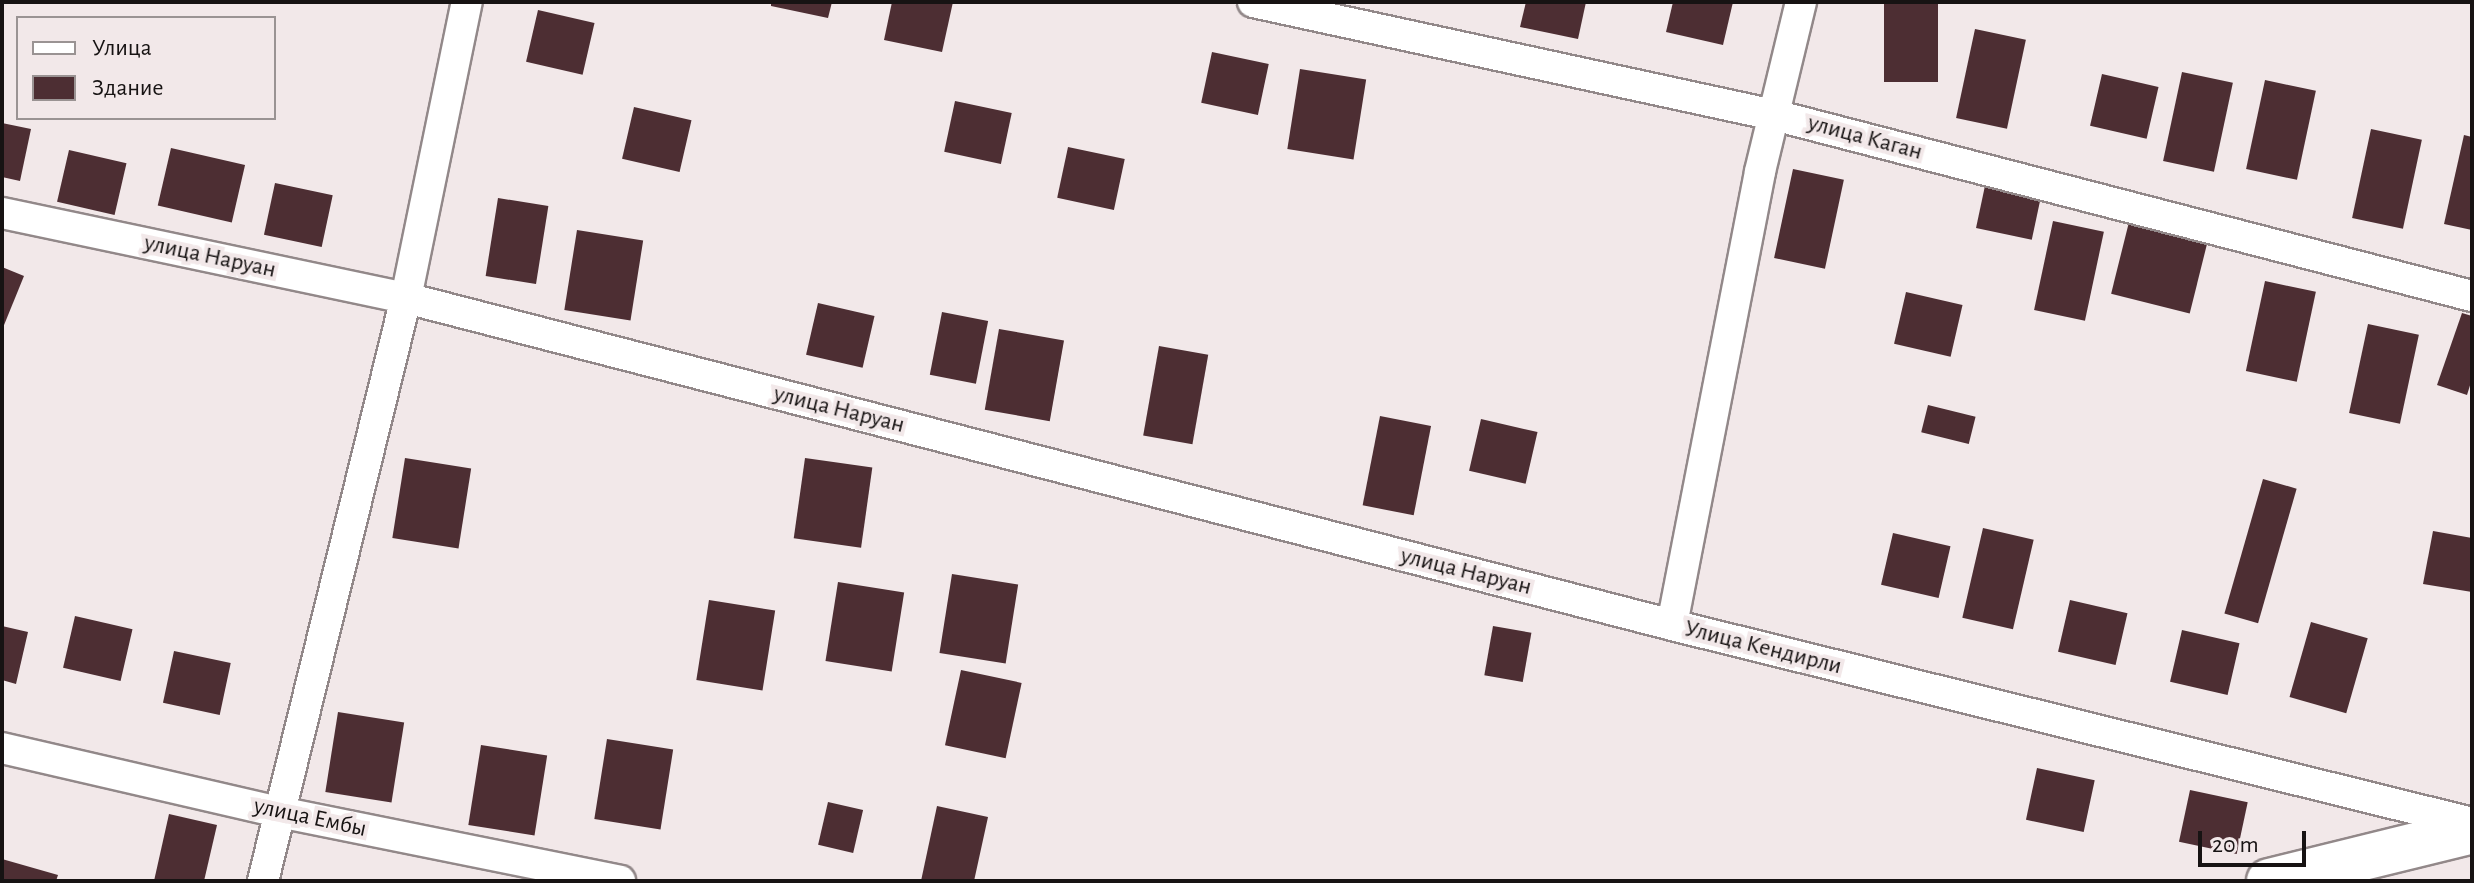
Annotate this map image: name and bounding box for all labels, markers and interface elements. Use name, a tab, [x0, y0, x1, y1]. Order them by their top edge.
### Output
legend	[16, 16, 276, 120]
text: Улица	[92, 36, 152, 60]
text: Здание	[92, 76, 163, 100]
street label: улица Каган	[1805, 109, 1925, 167]
street label: улица Наруан	[142, 229, 278, 285]
street label: улица Наруан	[771, 380, 907, 440]
street label: улица Наруан	[1398, 542, 1534, 602]
street label: Улица Кендирли	[1681, 615, 1845, 681]
street label: улица Ембы	[251, 792, 369, 844]
scale bar	[2202, 815, 2310, 865]
text: 20 m	[2212, 833, 2259, 857]

